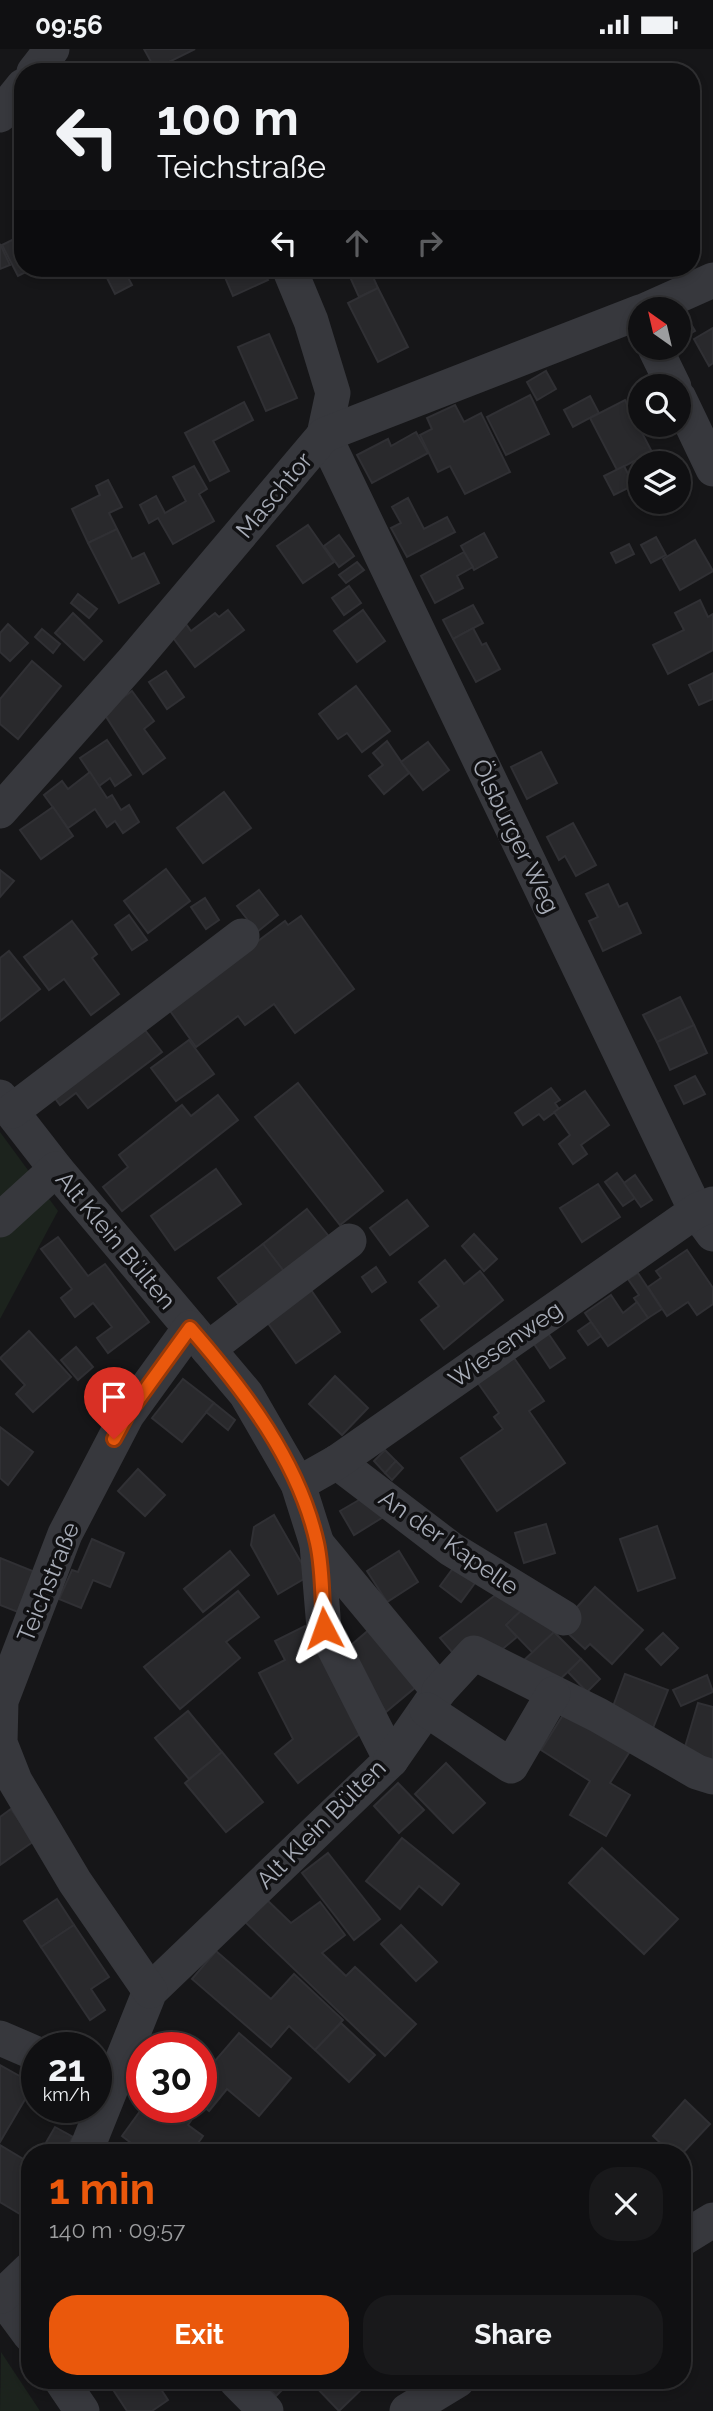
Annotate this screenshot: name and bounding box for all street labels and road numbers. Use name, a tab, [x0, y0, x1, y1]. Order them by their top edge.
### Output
street label: Maschtor	[230, 446, 319, 544]
street label: Ölsburger Weg	[466, 754, 566, 918]
street label: Alt Klein Bülten	[50, 1165, 182, 1315]
street label: Wiesenweg	[443, 1294, 567, 1394]
street label: An der Kapelle	[374, 1483, 524, 1601]
street label: Teichstraße	[11, 1518, 85, 1646]
street label: Alt Klein Bülten	[250, 1753, 392, 1895]

